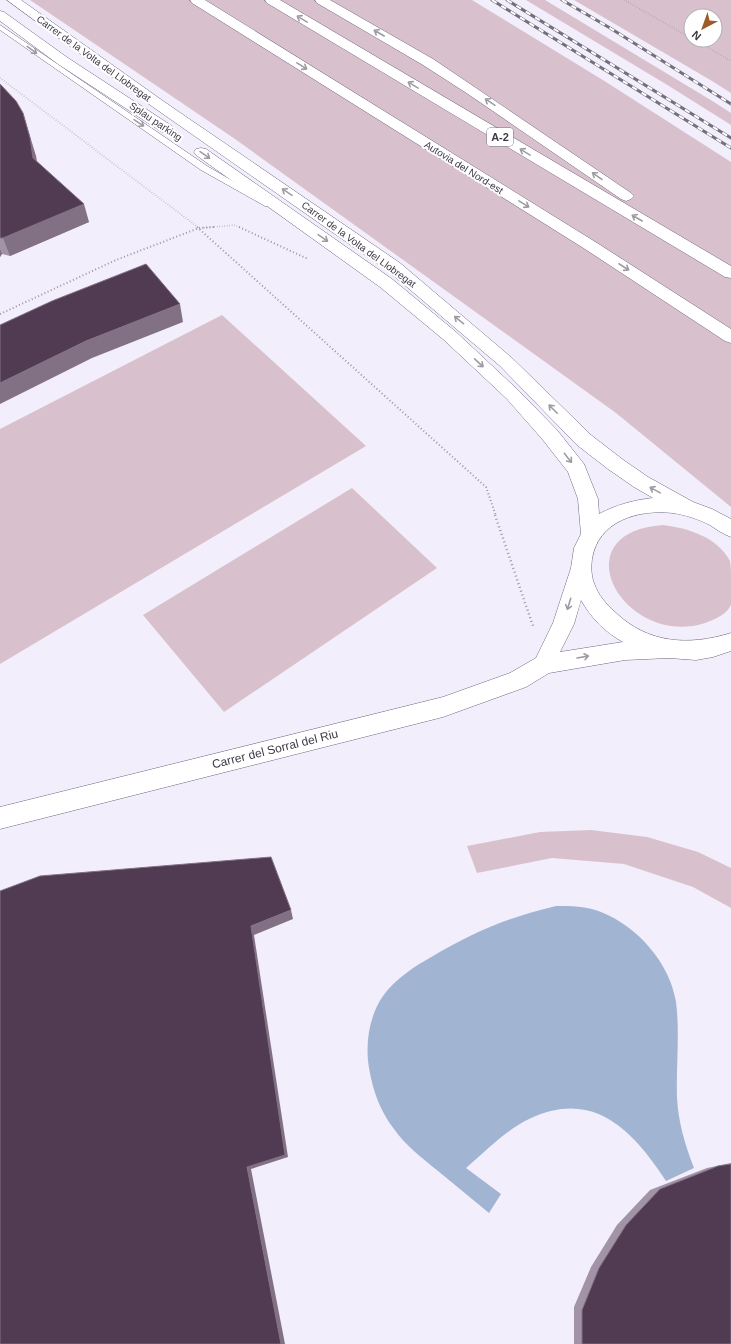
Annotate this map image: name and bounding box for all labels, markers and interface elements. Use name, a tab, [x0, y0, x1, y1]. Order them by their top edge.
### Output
north arrow	[683, 8, 723, 48]
street label: Carrer de la Volta del Llobregat	[34, 13, 153, 104]
one-way arrow	[296, 14, 307, 23]
text: N	[689, 28, 703, 43]
one-way arrow	[373, 29, 385, 37]
one-way arrow	[26, 45, 37, 54]
one-way arrow	[296, 62, 308, 70]
one-way arrow	[407, 81, 419, 89]
one-way arrow	[484, 97, 496, 105]
street label: Splau parking	[127, 100, 184, 143]
one-way arrow	[133, 119, 144, 127]
road number: A-2	[487, 128, 513, 146]
street label: Autovia del Nord-est	[422, 139, 505, 196]
one-way arrow	[519, 147, 531, 155]
one-way arrow	[200, 151, 211, 159]
one-way arrow	[591, 172, 602, 180]
one-way arrow	[282, 188, 293, 196]
street label: Carrer de la Volta del Llobregat	[299, 199, 418, 290]
one-way arrow	[518, 201, 530, 209]
one-way arrow	[631, 213, 643, 221]
one-way arrow	[318, 234, 329, 242]
one-way arrow	[618, 263, 629, 271]
one-way arrow	[453, 316, 464, 325]
one-way arrow	[474, 358, 484, 368]
one-way arrow	[548, 404, 558, 414]
one-way arrow	[564, 452, 572, 463]
one-way arrow	[649, 485, 661, 493]
one-way arrow	[565, 598, 572, 611]
one-way arrow	[576, 653, 589, 661]
street label: Carrer del Sorral del Riu	[211, 727, 339, 771]

